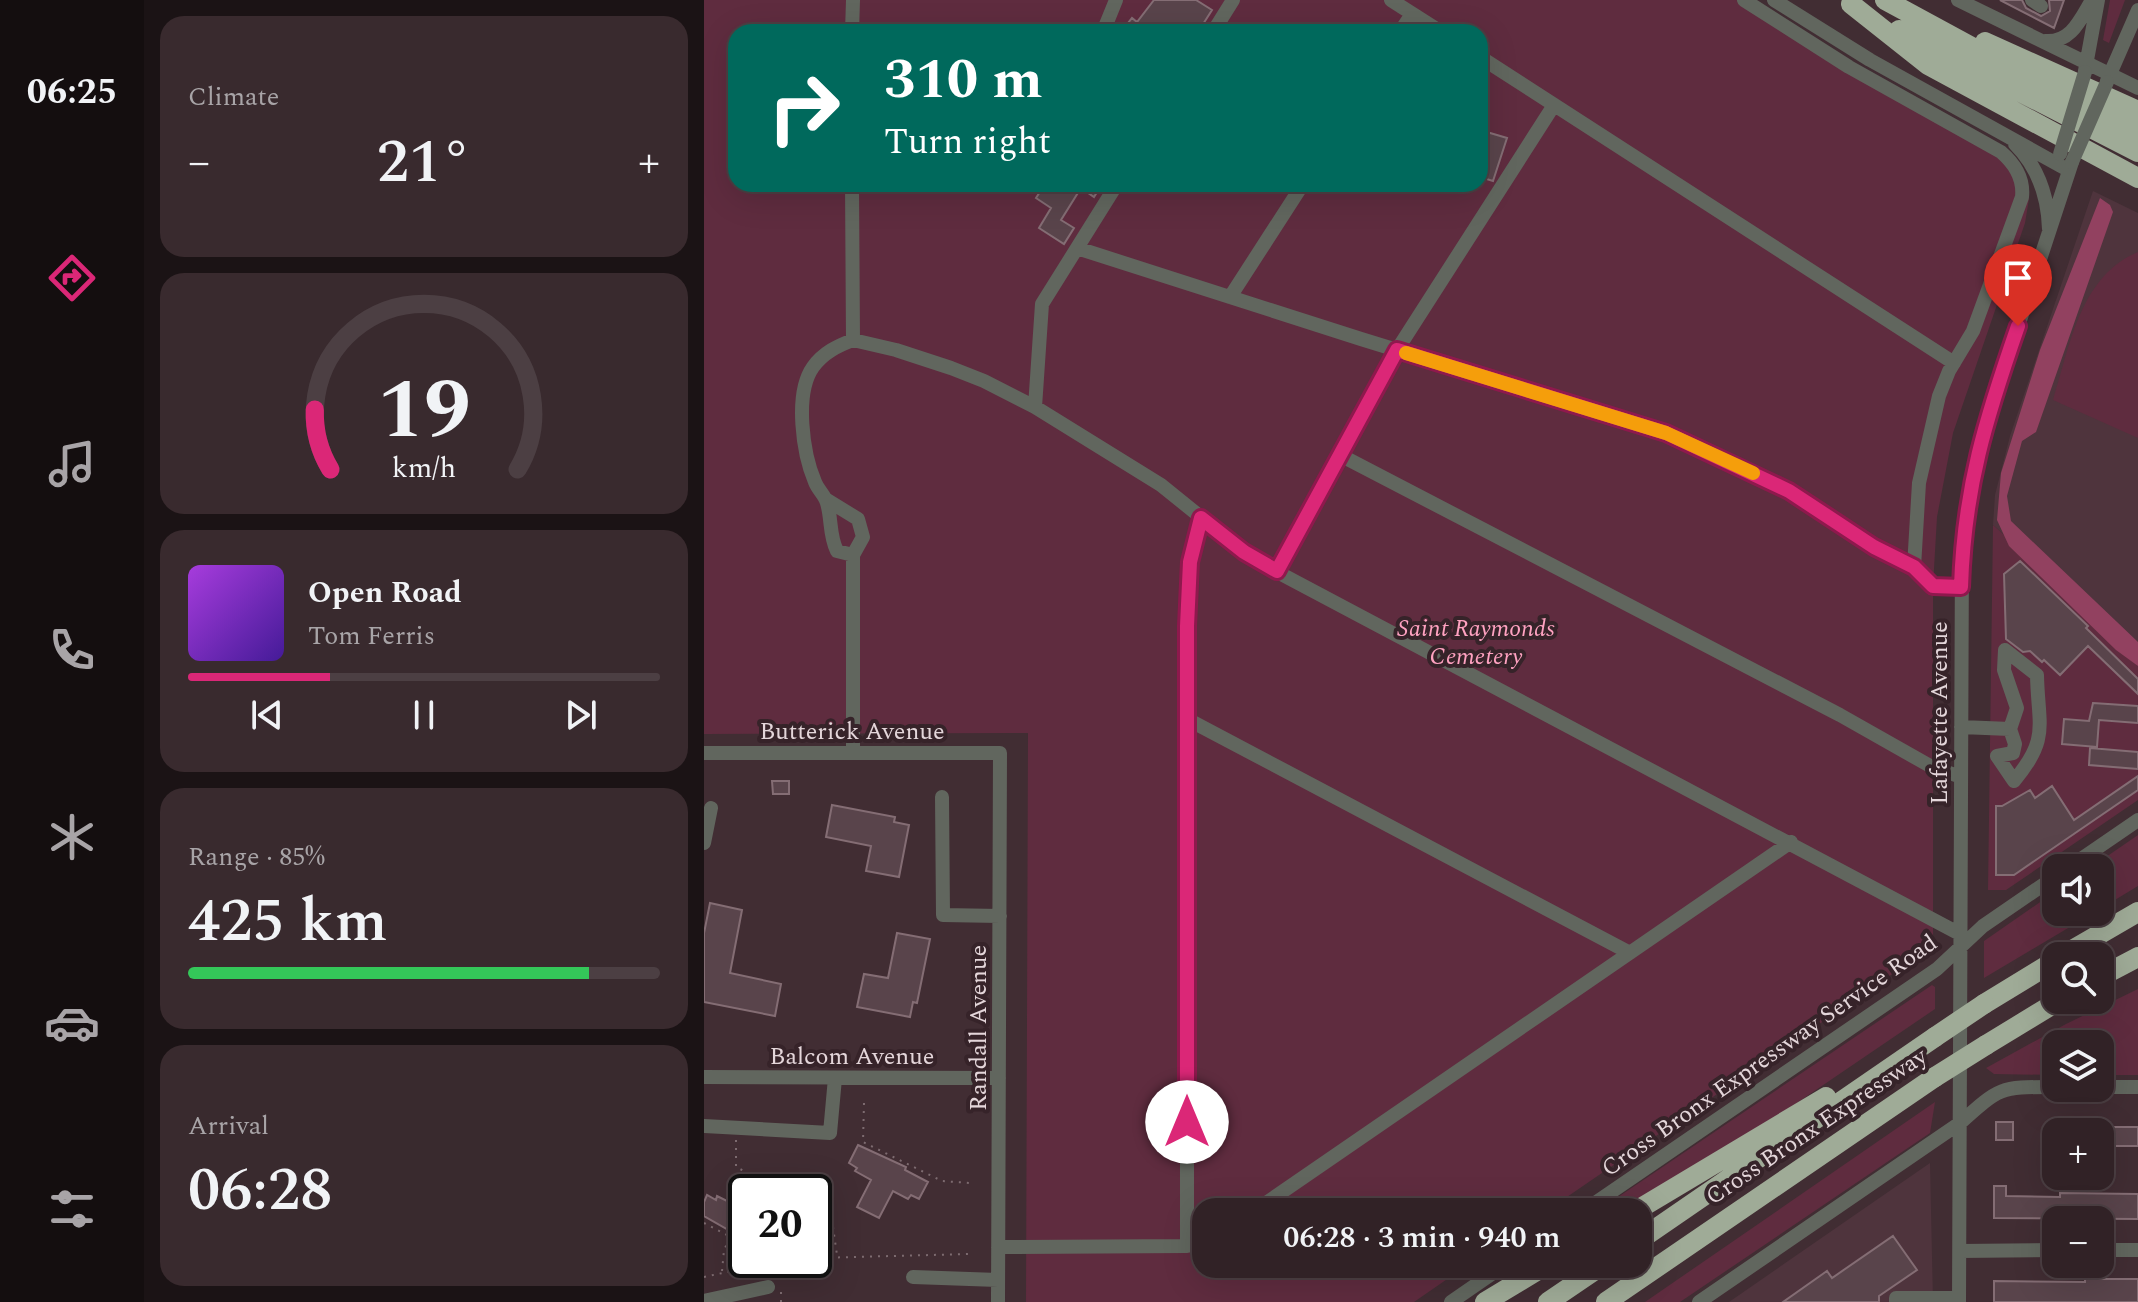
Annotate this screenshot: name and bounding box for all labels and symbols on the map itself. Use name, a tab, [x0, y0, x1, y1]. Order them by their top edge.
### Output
pin	[1984, 244, 2052, 326]
park label: Saint Raymonds Cemetery	[1397, 611, 1555, 675]
street label: Lafayette Avenue	[1922, 621, 1958, 805]
street label: Butterick Avenue	[759, 714, 945, 750]
street label: Cross Bronx Expressway Service Road	[1596, 928, 1942, 1182]
street label: Randall Avenue	[961, 945, 997, 1111]
street label: Balcom Avenue	[770, 1039, 934, 1075]
street label: Cross Bronx Expressway	[1700, 1041, 1932, 1211]
position arrow	[1145, 1080, 1229, 1164]
speed limit sign: 20	[728, 1174, 832, 1278]

